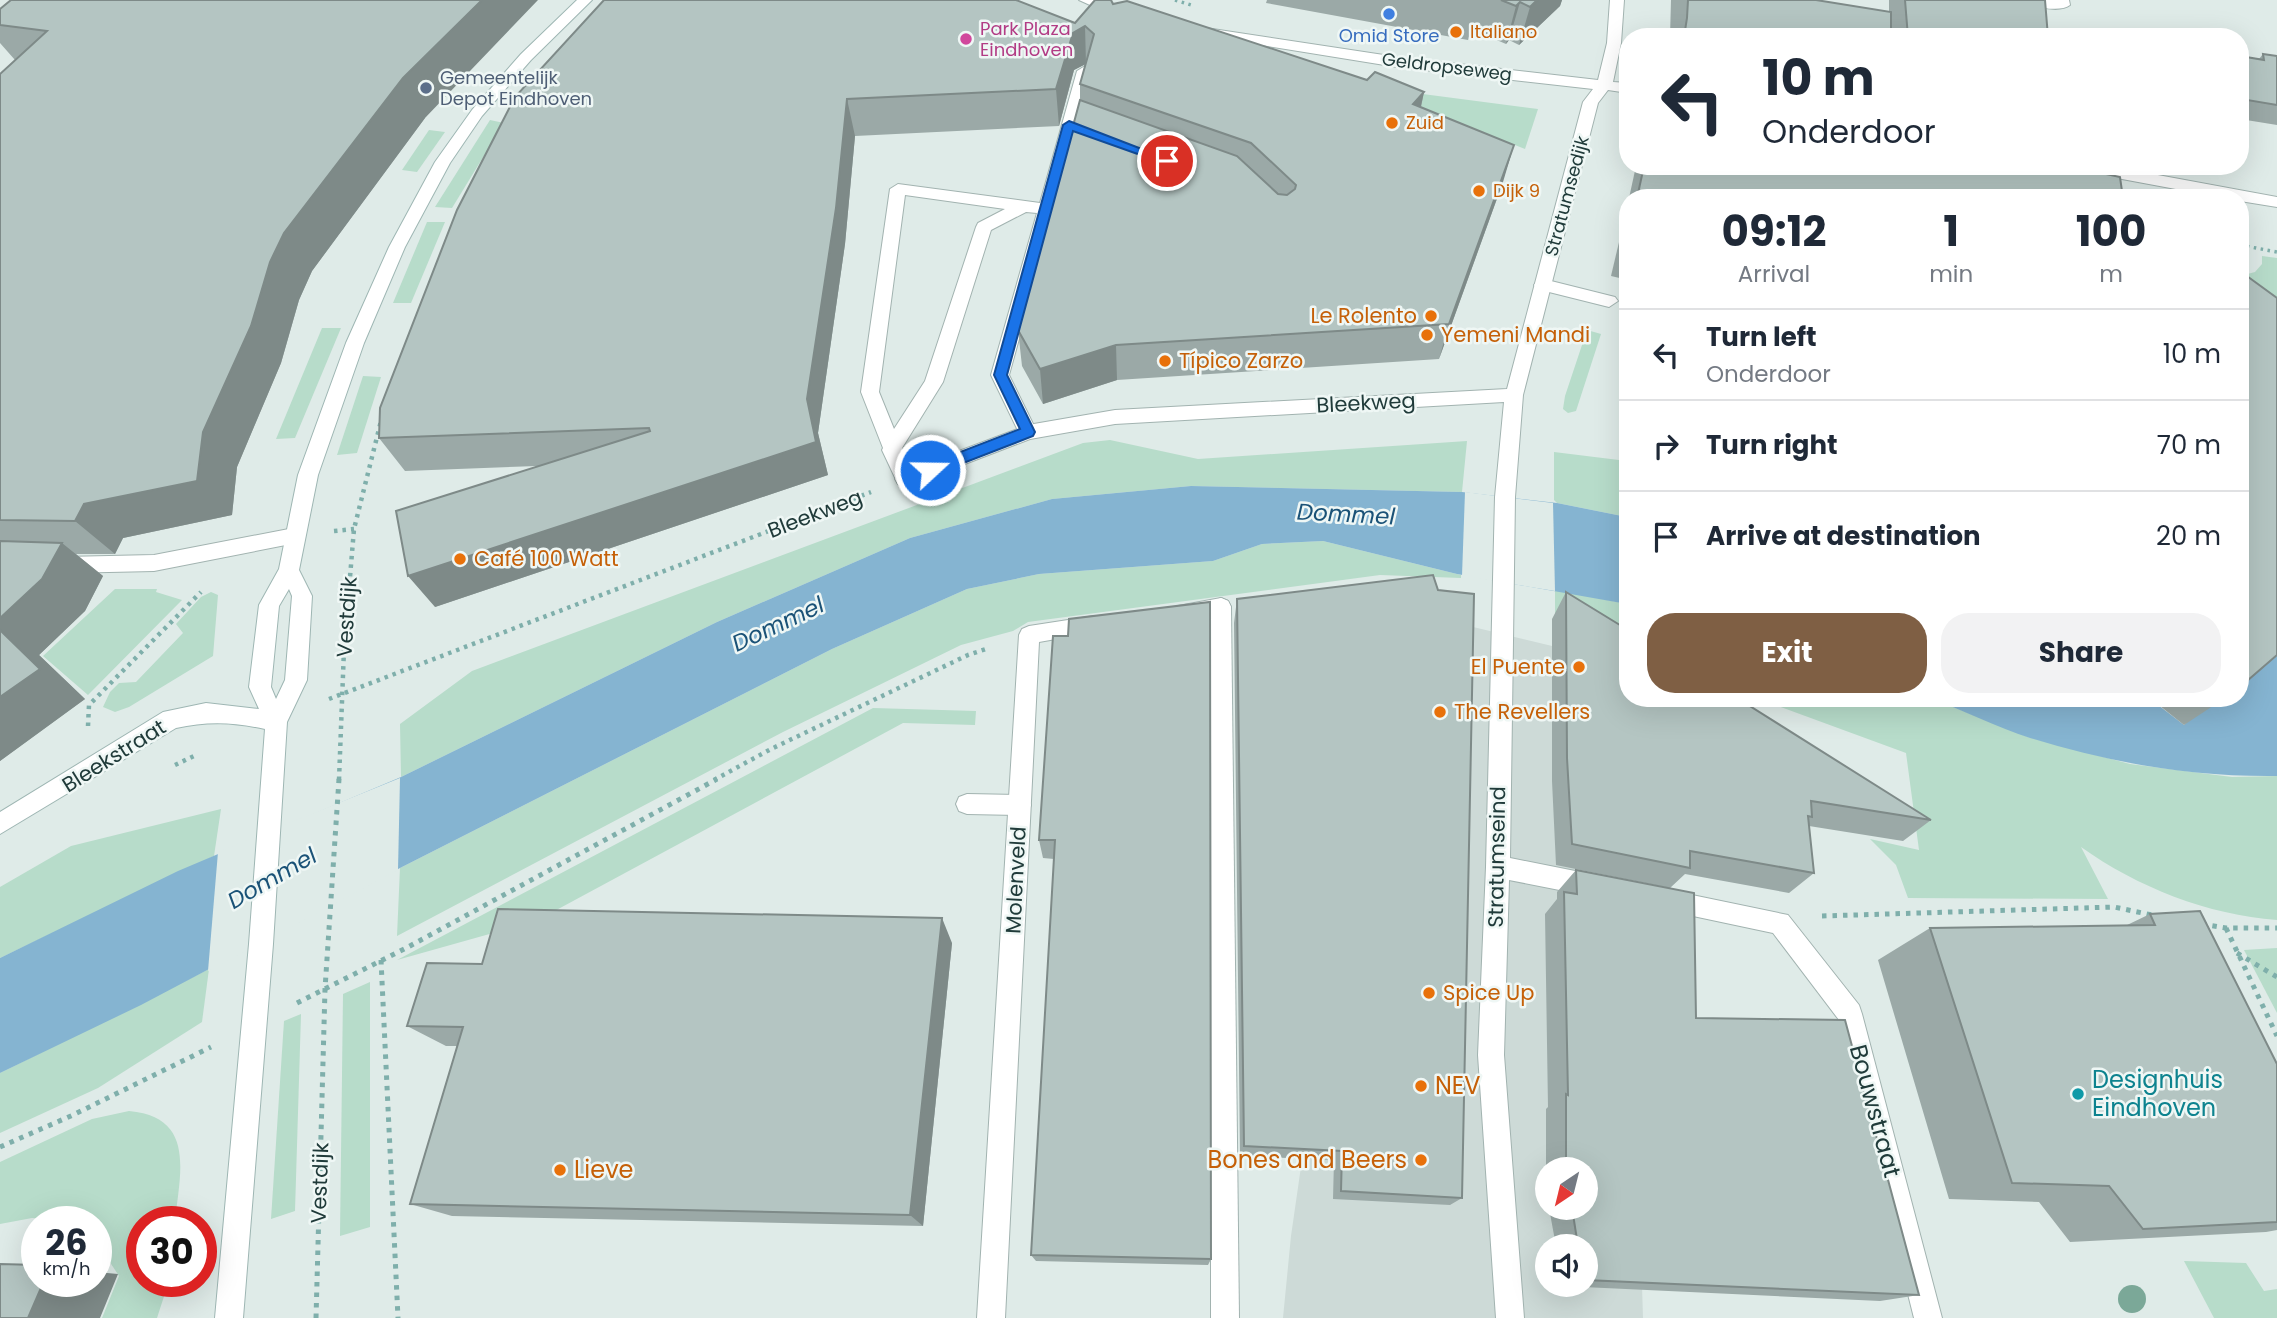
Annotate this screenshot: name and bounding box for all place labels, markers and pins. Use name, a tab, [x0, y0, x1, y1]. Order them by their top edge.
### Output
marker: Omid Store	[1381, 6, 1397, 22]
place label: Park Plaza Eindhoven	[980, 16, 1073, 62]
place label: Italiano	[1470, 19, 1537, 44]
place label: Omid Store	[1339, 23, 1439, 48]
marker: Italiano	[1448, 24, 1464, 40]
marker: Park Plaza Eindhoven	[958, 31, 974, 47]
place label: Gemeentelijk Depot Eindhoven	[440, 65, 592, 111]
marker: Gemeentelijk Depot Eindhoven	[418, 80, 434, 96]
place label: Zuid	[1406, 110, 1444, 135]
marker: Zuid	[1384, 115, 1400, 131]
pin	[1137, 131, 1197, 191]
place label: Dijk 9	[1493, 178, 1540, 203]
marker: Dijk 9	[1471, 183, 1487, 199]
place label: Le Rolento	[1310, 301, 1417, 330]
marker: Le Rolento	[1423, 308, 1439, 324]
place label: Yemeni Mandi	[1441, 320, 1590, 349]
marker: Yemeni Mandi	[1419, 327, 1435, 343]
place label: Típico Zarzo	[1179, 346, 1303, 375]
marker: Típico Zarzo	[1157, 353, 1173, 369]
place label: Café 100 Watt	[474, 544, 619, 573]
marker: Café 100 Watt	[452, 551, 468, 567]
place label: El Puente	[1471, 652, 1565, 681]
marker: El Puente	[1571, 659, 1587, 675]
place label: The Revellers	[1454, 697, 1590, 726]
marker: The Revellers	[1432, 704, 1448, 720]
place label: Spice Up	[1443, 978, 1534, 1007]
marker: Spice Up	[1421, 985, 1437, 1001]
place label: Designhuis Eindhoven	[2092, 1063, 2223, 1124]
place label: NEV	[1435, 1069, 1480, 1102]
marker: NEV	[1413, 1078, 1429, 1094]
marker: Designhuis Eindhoven	[2070, 1086, 2086, 1102]
place label: Bones and Beers	[1208, 1143, 1407, 1176]
marker: Bones and Beers	[1413, 1152, 1429, 1168]
place label: Lieve	[574, 1153, 634, 1186]
marker: Lieve	[552, 1162, 568, 1178]

